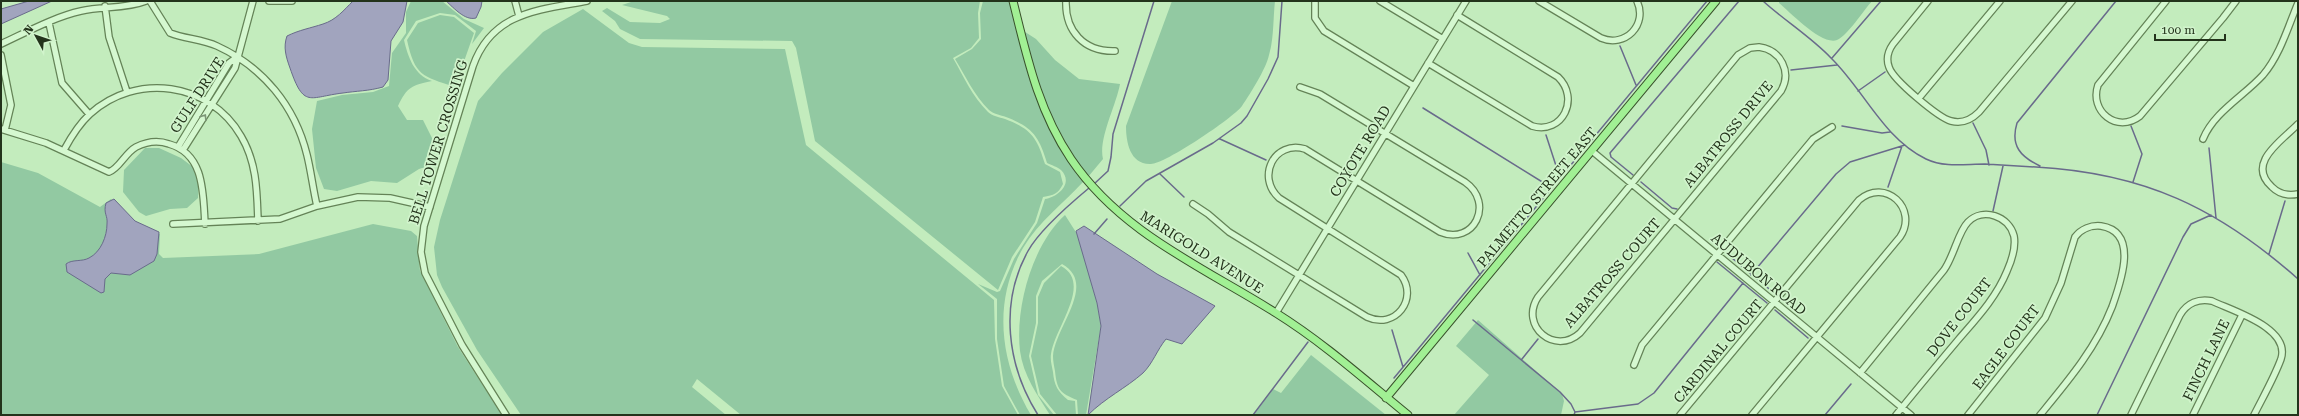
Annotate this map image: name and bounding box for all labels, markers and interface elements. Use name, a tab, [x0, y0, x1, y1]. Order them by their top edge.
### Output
north arrow	[16, 16, 56, 56]
scale bar	[2155, 16, 2225, 42]
text: N	[21, 22, 37, 37]
text: 100 m	[2161, 23, 2195, 37]
street label: GULF DRIVE	[166, 54, 228, 136]
street label: BELL TOWER CROSSING	[405, 58, 471, 226]
street label: ALBATROSS DRIVE	[1680, 77, 1776, 191]
street label: COYOTE ROAD	[1326, 102, 1394, 200]
one-way arrow	[199, 114, 206, 121]
street label: PALMETTO STREET EAST	[1474, 124, 1600, 270]
street label: MARIGOLD AVENUE	[1137, 208, 1267, 297]
street label: ALBATROSS COURT	[1560, 215, 1664, 331]
street label: AUDUBON ROAD	[1708, 230, 1810, 318]
street label: DOVE COURT	[1923, 275, 1995, 359]
street label: CARDINAL COURT	[1670, 296, 1766, 406]
street label: EAGLE COURT	[1969, 302, 2043, 392]
street label: FINCH LANE	[2179, 317, 2233, 403]

